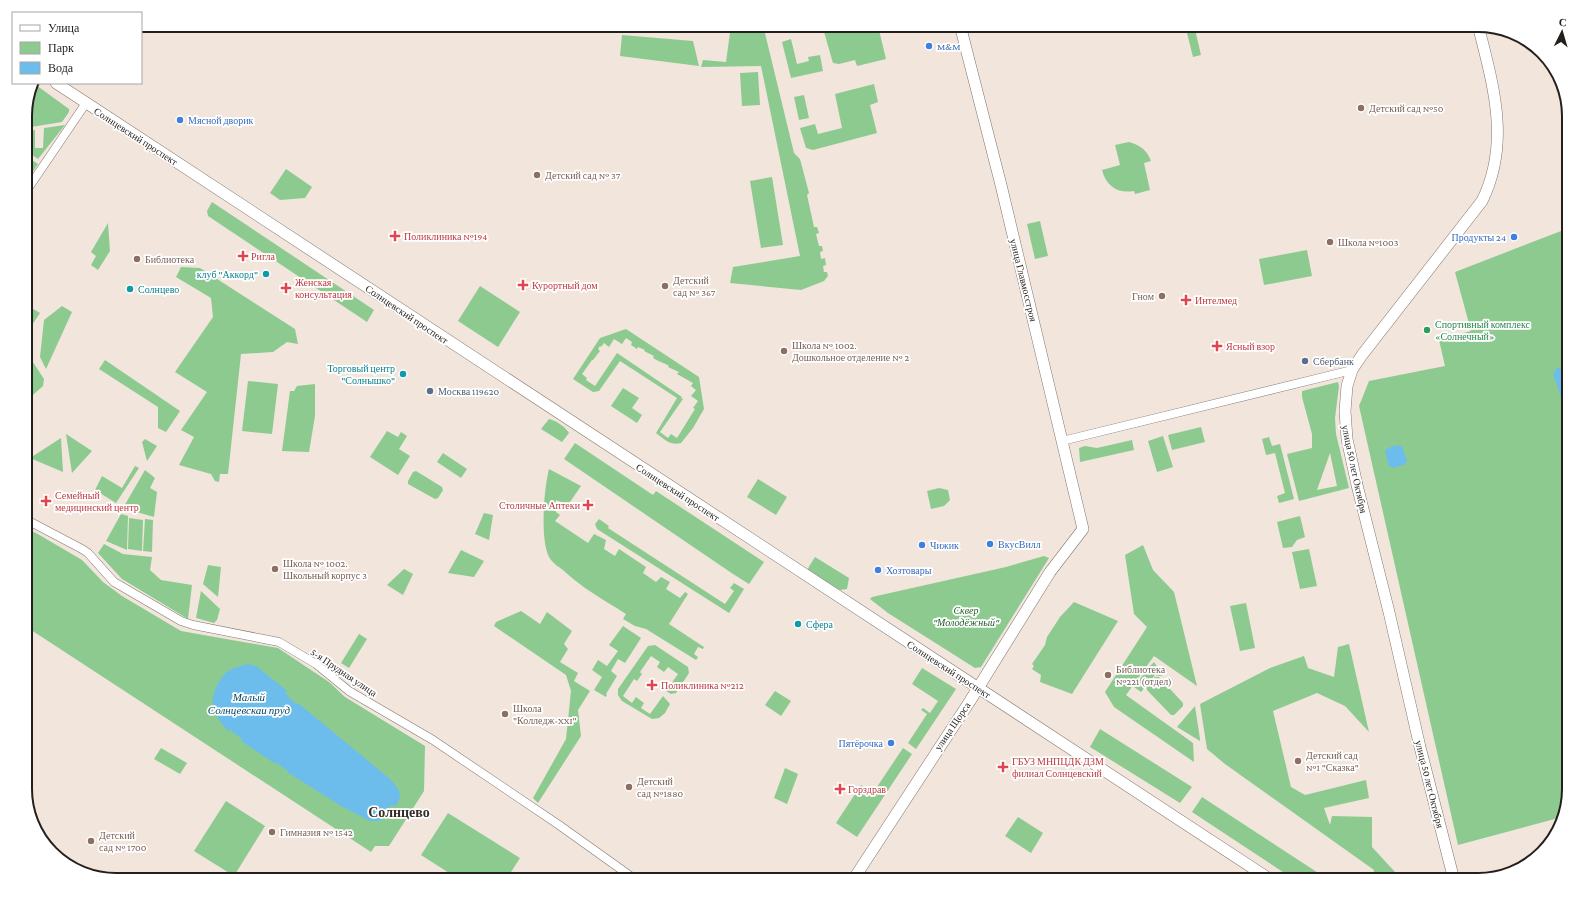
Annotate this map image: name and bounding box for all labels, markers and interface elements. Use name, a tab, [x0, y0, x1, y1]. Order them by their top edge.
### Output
legend	[12, 12, 142, 84]
north arrow	[1542, 12, 1582, 52]
text: С	[1558, 16, 1567, 28]
text: Улица	[48, 21, 80, 35]
text: Парк	[48, 41, 74, 55]
marker: M&M	[924, 41, 934, 51]
place label: M&M	[937, 41, 961, 52]
text: Вода	[48, 61, 74, 75]
marker: Детский сад №50	[1356, 103, 1366, 113]
place label: Детский сад №50	[1369, 103, 1444, 114]
street label: Солнцевский проспект	[92, 105, 180, 168]
marker: Мясной дворик	[175, 115, 185, 125]
place label: Мясной дворик	[188, 115, 254, 126]
marker: Детский сад № 37	[532, 170, 542, 180]
place label: Детский сад № 37	[545, 170, 621, 181]
marker: Поликлиника №194	[389, 230, 401, 242]
place label: Поликлиника №194	[404, 231, 487, 242]
place label: Продукты 24	[1451, 232, 1506, 243]
marker: Продукты 24	[1509, 232, 1519, 242]
marker: Школа №1003	[1325, 237, 1335, 247]
place label: Школа №1003	[1338, 237, 1399, 248]
street label: улица Главмосстроя	[1008, 238, 1039, 323]
marker: Ригла	[238, 251, 248, 261]
place label: Ригла	[251, 251, 275, 262]
marker: Библиотека	[132, 254, 142, 264]
place label: Библиотека	[145, 254, 195, 265]
place label: клуб "Аккорд"	[197, 269, 258, 280]
marker: клуб "Аккорд"	[261, 269, 271, 279]
place label: Детский сад № 367	[673, 275, 716, 298]
place label: Женская консультация	[295, 277, 352, 300]
marker: Курортный дом	[517, 279, 529, 291]
place label: Курортный дом	[532, 280, 598, 291]
marker: Детский сад № 367	[660, 281, 670, 291]
marker: Женская консультация	[280, 282, 292, 294]
street label: Солнцевский проспект	[363, 283, 451, 346]
marker: Солнцево	[125, 284, 135, 294]
place label: Солнцево	[138, 284, 179, 295]
place label: Гном	[1132, 291, 1155, 302]
marker: Гном	[1157, 291, 1167, 301]
marker: Интелмед	[1180, 294, 1192, 306]
place label: Интелмед	[1195, 295, 1237, 306]
place label: Спортивный комплекс «Солнечный»	[1435, 319, 1531, 342]
marker: Спортивный комплекс «Солнечный»	[1422, 325, 1432, 335]
place label: Школа № 1002. Дошкольное отделение № 2	[792, 340, 910, 363]
marker: Ясный взор	[1211, 340, 1223, 352]
place label: Ясный взор	[1226, 341, 1275, 352]
marker: Школа № 1002. Дошкольное отделение № 2	[779, 346, 789, 356]
marker: Сбербанк	[1300, 356, 1310, 366]
place label: Сбербанк	[1313, 356, 1354, 367]
place label: Торговый центр "Солнышко"	[327, 363, 395, 386]
marker: Торговый центр "Солнышко"	[398, 369, 408, 379]
marker: Москва 119620	[425, 386, 435, 396]
place label: Москва 119620	[438, 386, 499, 397]
street label: улица 50 лет Октября	[1340, 424, 1369, 515]
street label: Солнцевский проспект	[634, 461, 722, 524]
place label: Семейный медицинский центр	[55, 490, 139, 513]
marker: Семейный медицинский центр	[40, 495, 52, 507]
place label: Столичные Аптеки	[499, 500, 581, 511]
marker: Столичные Аптеки	[583, 500, 593, 510]
marker: ВкусВилл	[985, 539, 995, 549]
place label: ВкусВилл	[998, 539, 1041, 550]
marker: Чижик	[917, 540, 927, 550]
place label: Чижик	[930, 540, 959, 551]
place label: Школа № 1002. Школьный корпус 3	[283, 558, 367, 581]
marker: Школа № 1002. Школьный корпус 3	[270, 564, 280, 574]
marker: Хозтовары	[873, 565, 883, 575]
place label: Хозтовары	[886, 565, 932, 576]
park label: Сквер "Молодёжный"	[933, 605, 1000, 628]
marker: Сфера	[793, 619, 803, 629]
place label: Сфера	[806, 619, 834, 630]
street label: Солнцевский проспект	[905, 638, 993, 701]
street label: 5-я Прудная улица	[309, 646, 379, 699]
place label: Библиотека №221 (отдел)	[1116, 664, 1172, 688]
marker: Библиотека №221 (отдел)	[1103, 670, 1113, 680]
marker: Поликлиника №212	[646, 679, 658, 691]
place label: Поликлиника №212	[661, 680, 744, 691]
water label: Малый Солнцевскаи пруд	[208, 691, 291, 716]
street label: улица Щорса	[932, 700, 973, 752]
place label: Школа "Колледж-XXI"	[513, 703, 577, 726]
marker: Школа "Колледж-XXI"	[500, 709, 510, 719]
place label: Пятёрочка	[838, 738, 884, 749]
marker: Пятёрочка	[886, 738, 896, 748]
street label: улица 50 лет Октября	[1413, 739, 1446, 829]
place label: Детский сад №1 "Сказка"	[1306, 750, 1359, 773]
place label: ГБУЗ МНПЦДК ДЗМ филиал Солнцевский	[1012, 756, 1104, 779]
marker: Детский сад №1 "Сказка"	[1293, 756, 1303, 766]
marker: ГБУЗ МНПЦДК ДЗМ филиал Солнцевский	[997, 761, 1009, 773]
place label: Детский сад №1880	[637, 776, 684, 799]
marker: Детский сад №1880	[624, 782, 634, 792]
marker: Горздрав	[835, 784, 845, 794]
place label: Горздрав	[848, 784, 886, 795]
district label: Солнцево	[368, 804, 430, 820]
marker: Гимназия № 1542	[267, 827, 277, 837]
place label: Гимназия № 1542	[280, 827, 353, 838]
place label: Детский сад № 1700	[99, 830, 147, 853]
marker: Детский сад № 1700	[86, 836, 96, 846]

